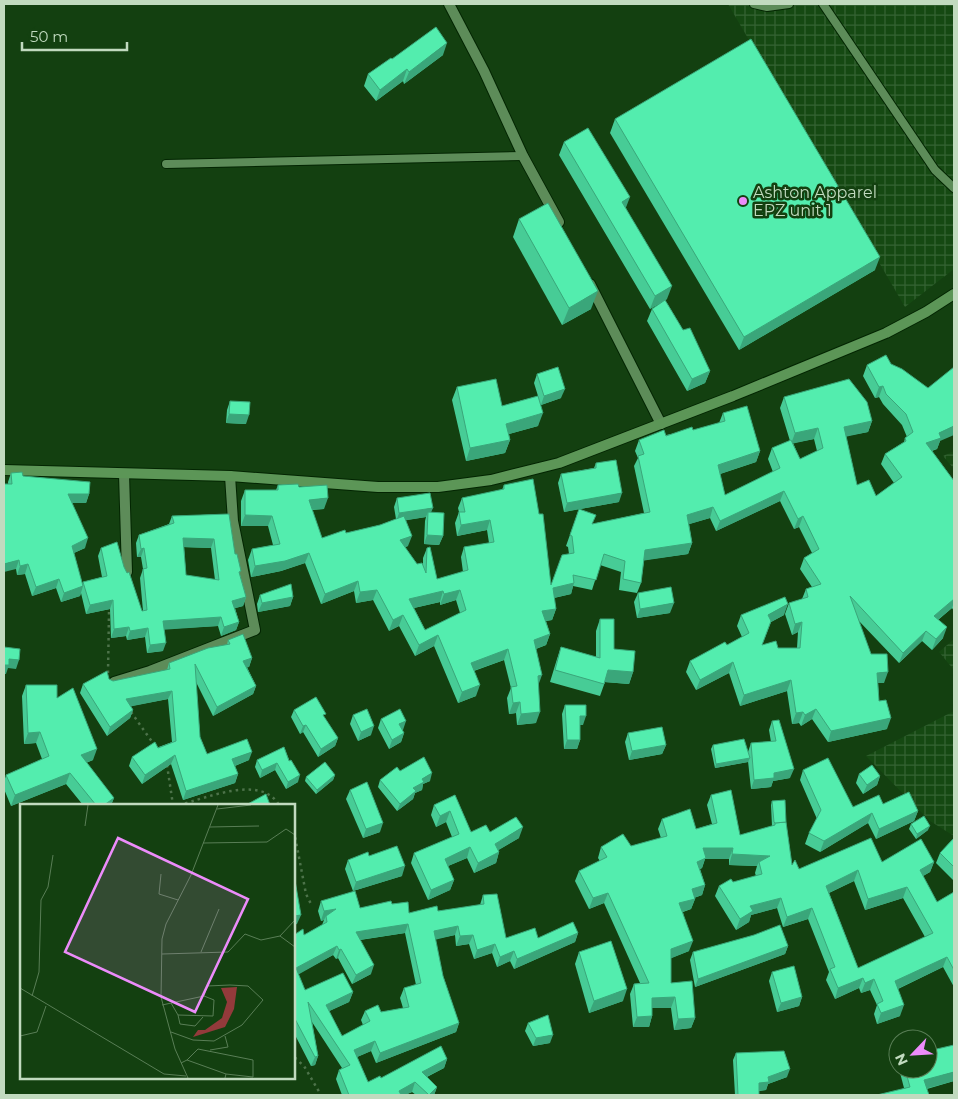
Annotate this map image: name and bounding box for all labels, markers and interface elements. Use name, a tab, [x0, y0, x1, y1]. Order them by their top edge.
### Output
scale bar	[22, 20, 128, 52]
text: 50 m	[30, 27, 68, 46]
place label: Ashton Apparel EPZ unit 1	[753, 183, 877, 220]
marker: Ashton Apparel EPZ unit 1	[737, 195, 749, 207]
inset map	[20, 804, 295, 1079]
north arrow	[888, 1029, 938, 1079]
text: N	[891, 1051, 912, 1068]

